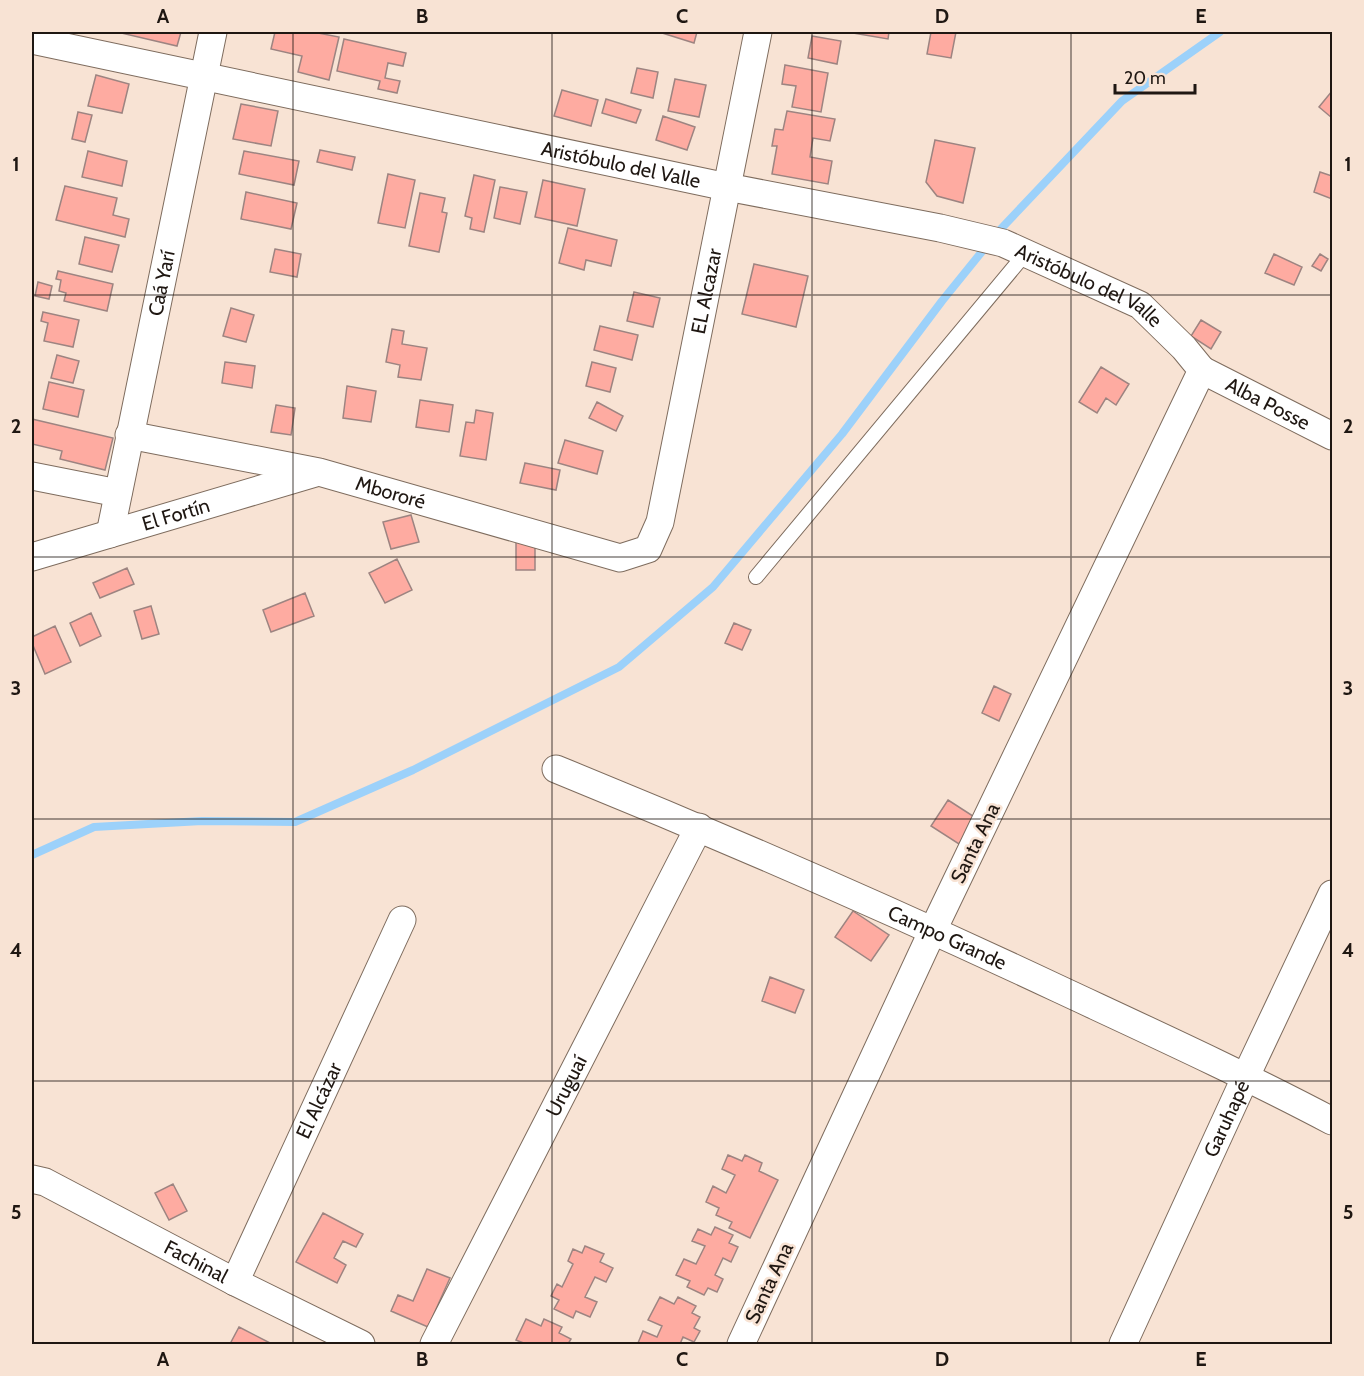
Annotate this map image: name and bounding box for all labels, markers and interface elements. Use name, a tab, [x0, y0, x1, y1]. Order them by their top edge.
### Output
text: A	[157, 4, 170, 28]
text: B	[416, 4, 428, 28]
text: C	[676, 4, 688, 28]
text: D	[935, 4, 949, 28]
text: E	[1195, 4, 1207, 28]
scale bar	[1115, 57, 1194, 95]
text: 20 m	[1124, 67, 1166, 89]
street label: Aristóbulo del Valle	[539, 136, 703, 193]
text: 1	[12, 152, 20, 176]
text: 1	[1344, 152, 1352, 176]
street label: Aristóbulo del Valle	[1012, 238, 1167, 332]
street label: EL Alcazar	[686, 246, 727, 336]
street label: Caá Yarí	[143, 248, 180, 318]
street label: Alba Posse	[1222, 372, 1314, 435]
text: 2	[11, 414, 21, 438]
text: 2	[1343, 414, 1353, 438]
street label: Mbororé	[353, 471, 428, 514]
street label: El Fortín	[139, 493, 212, 536]
text: 3	[11, 676, 21, 700]
text: 3	[1343, 676, 1353, 700]
street label: Santa Ana	[945, 799, 1005, 887]
street label: Campo Grande	[884, 900, 1010, 975]
text: 4	[10, 938, 22, 962]
text: 4	[1342, 938, 1354, 962]
street label: Uruguaí	[541, 1051, 592, 1120]
street label: El Alcázar	[291, 1058, 347, 1142]
street label: Garuhapé	[1198, 1076, 1254, 1161]
text: 5	[11, 1200, 21, 1224]
text: 5	[1343, 1200, 1353, 1224]
street label: Fachinal	[160, 1235, 232, 1288]
street label: Santa Ana	[740, 1238, 798, 1327]
text: A	[157, 1347, 170, 1371]
text: B	[416, 1347, 428, 1371]
text: C	[676, 1347, 688, 1371]
text: D	[935, 1347, 949, 1371]
text: E	[1195, 1347, 1207, 1371]

